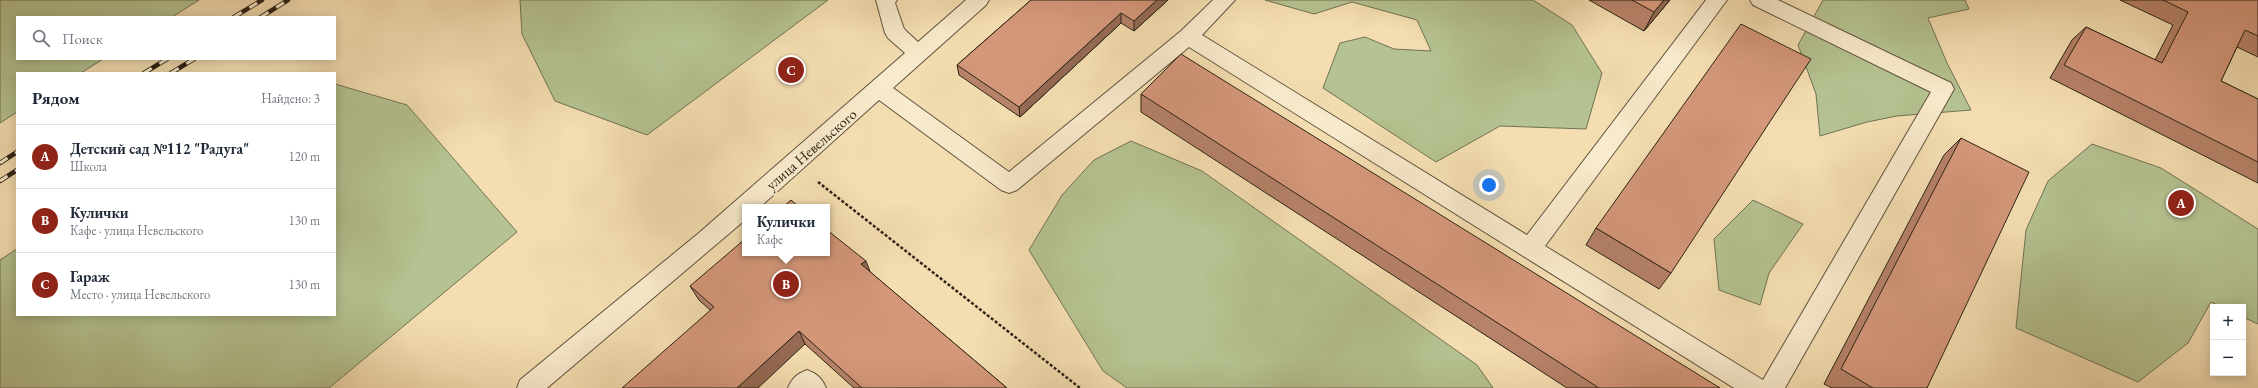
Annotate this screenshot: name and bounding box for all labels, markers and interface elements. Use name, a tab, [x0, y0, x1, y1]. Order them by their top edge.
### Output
search box	[16, 16, 336, 60]
icon: search	[30, 27, 52, 49]
text: Поиск	[62, 29, 103, 48]
pin: C	[778, 55, 804, 85]
text: Рядом	[32, 87, 80, 109]
text: Найдено: 3	[261, 90, 320, 107]
street label: улица Невельского	[762, 104, 860, 194]
text: Детский сад №112 "Радуга"	[70, 139, 249, 158]
text: A	[40, 148, 50, 165]
text: 120 m	[289, 148, 320, 165]
text: Школа	[70, 158, 107, 175]
your location	[1479, 175, 1499, 195]
pin: A	[2168, 188, 2194, 218]
text: Кулички	[70, 203, 129, 222]
popup	[742, 204, 830, 256]
text: B	[41, 212, 49, 229]
text: 130 m	[289, 212, 320, 229]
text: Кулички	[757, 212, 815, 231]
text: Кафе · улица Невельского	[70, 222, 203, 239]
text: Кафе	[757, 231, 783, 248]
text: Гараж	[70, 267, 110, 286]
pin: B	[773, 269, 799, 299]
text: C	[40, 276, 50, 293]
text: 130 m	[289, 276, 320, 293]
text: Место · улица Невельского	[70, 286, 210, 303]
map controls	[2210, 304, 2246, 376]
button: +	[2210, 304, 2246, 340]
button: −	[2210, 340, 2246, 376]

